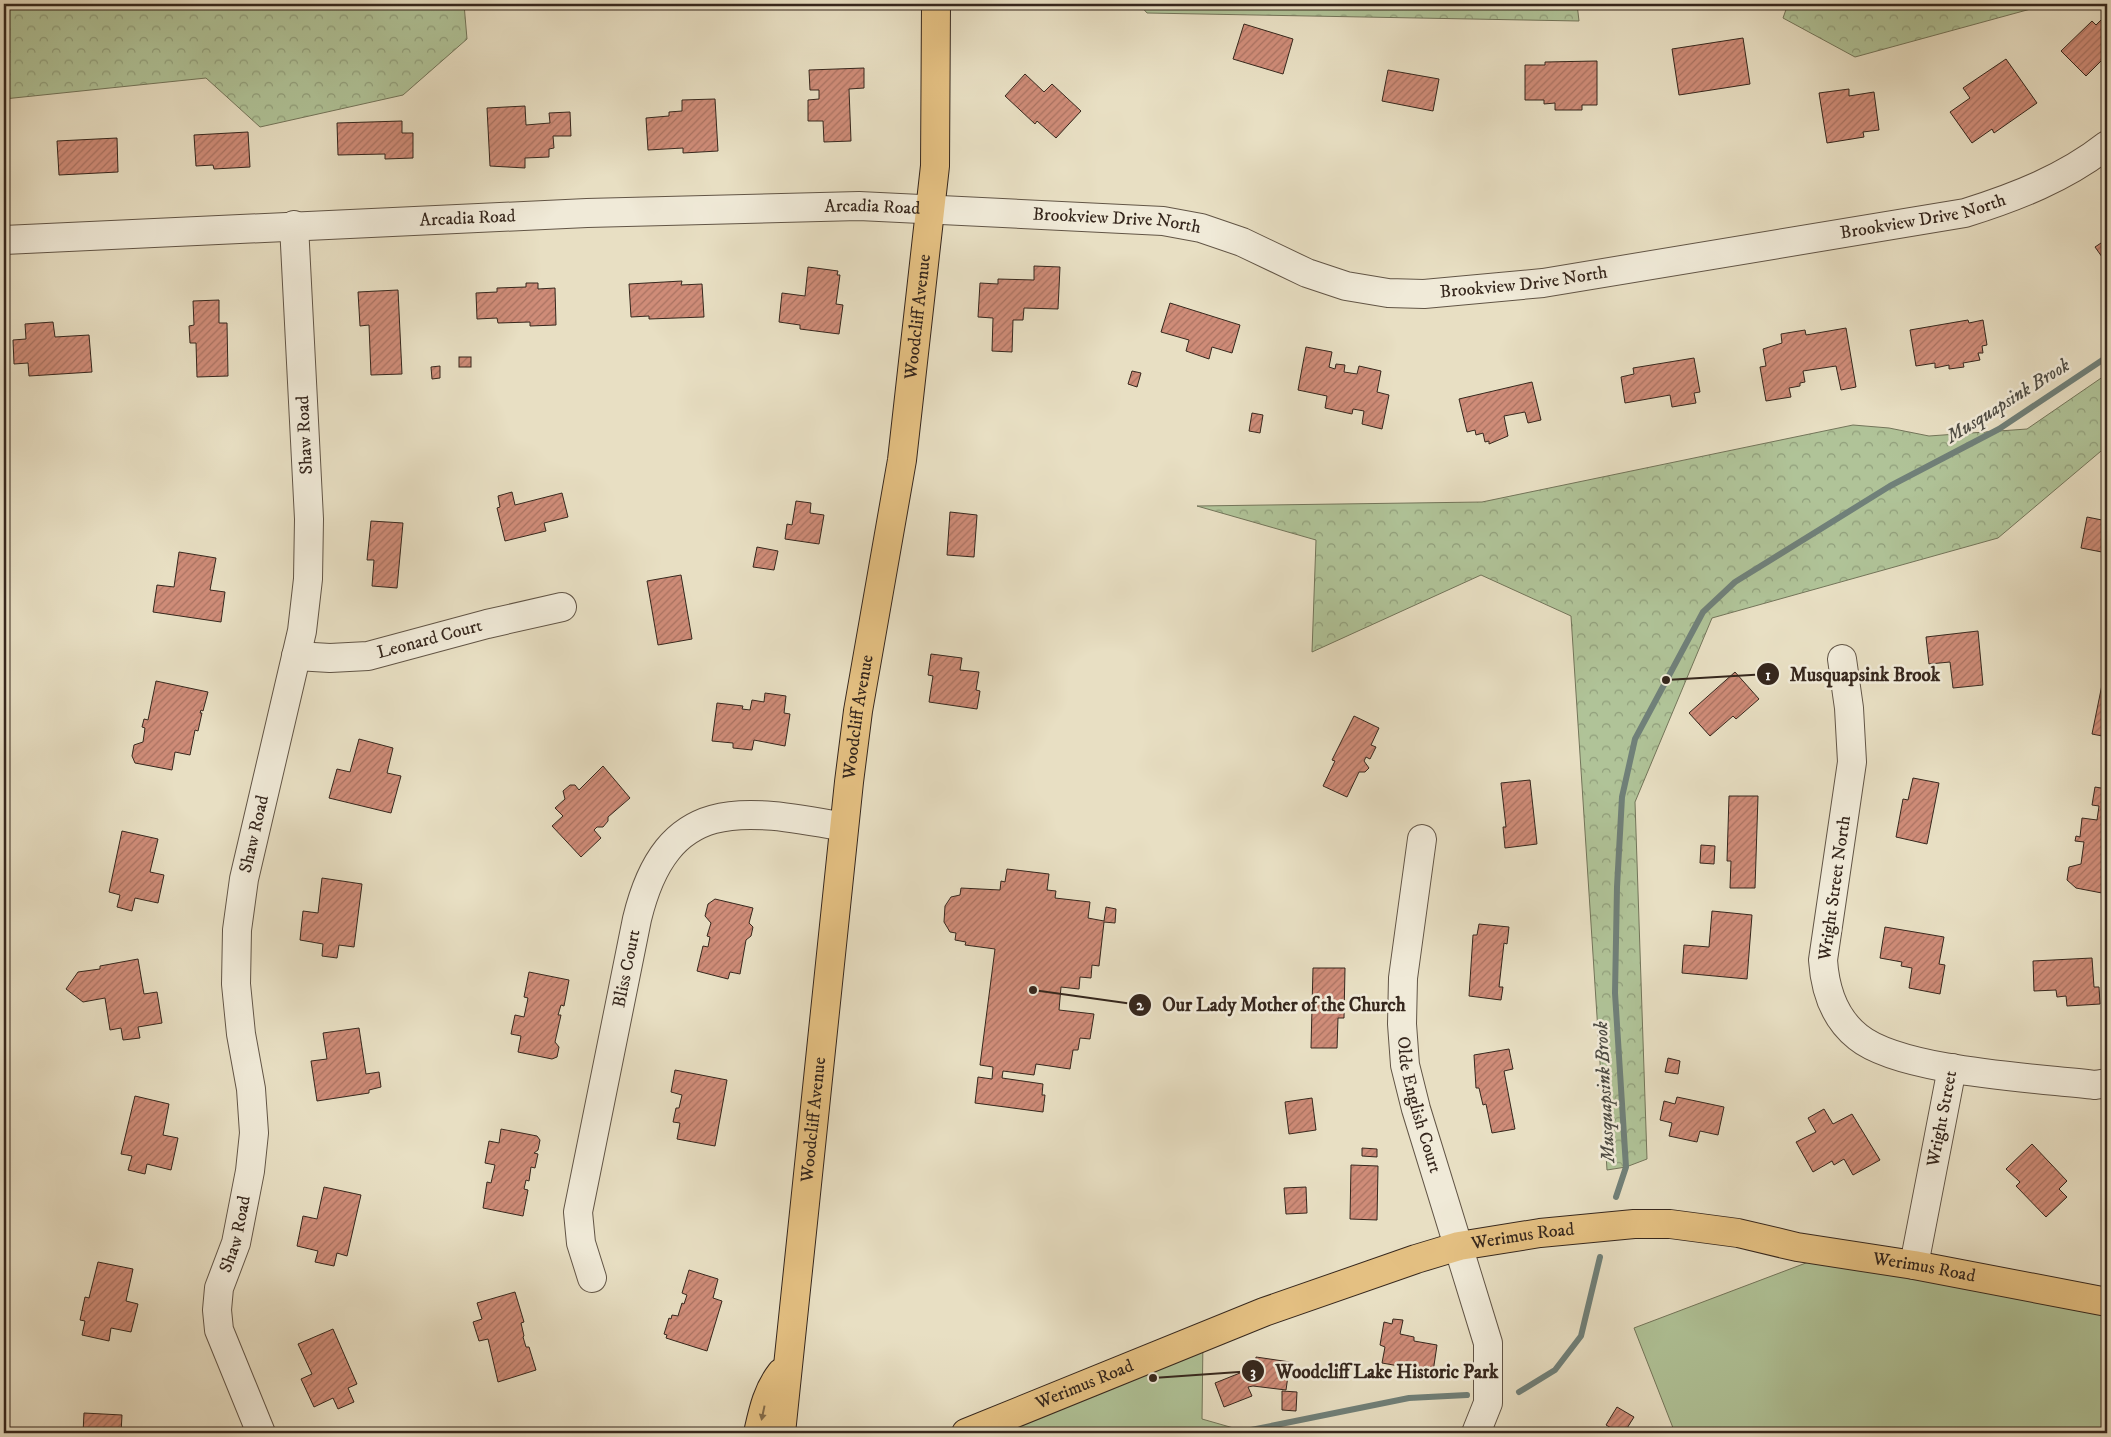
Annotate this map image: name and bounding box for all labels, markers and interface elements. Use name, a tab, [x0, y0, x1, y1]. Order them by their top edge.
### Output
street label: Brookview Drive North	[1838, 189, 2009, 245]
street label: Arcadia Road	[824, 195, 921, 220]
street label: Brookview Drive North	[1032, 204, 1203, 239]
street label: Arcadia Road	[419, 205, 516, 232]
street label: Woodcliff Avenue	[900, 253, 936, 382]
street label: Brookview Drive North	[1439, 261, 1610, 303]
water label: Musquapsink Brook	[1940, 354, 2075, 450]
street label: Shaw Road	[292, 395, 318, 475]
street label: Leonard Court	[375, 615, 485, 664]
street label: Woodcliff Avenue	[838, 653, 879, 782]
callout: Musquapsink Brook	[1755, 657, 1950, 691]
text: Musquapsink Brook	[1790, 664, 1941, 688]
text: 1	[1765, 666, 1771, 685]
street label: Shaw Road	[235, 793, 274, 875]
street label: Wright Street North	[1814, 814, 1856, 963]
street label: Bliss Court	[608, 928, 646, 1010]
callout: Our Lady Mother of the Church	[1128, 988, 1416, 1022]
text: Our Lady Mother of the Church	[1162, 994, 1407, 1017]
text: 2	[1136, 996, 1144, 1015]
water label: Musquapsink Brook	[1590, 1021, 1621, 1165]
street label: Olde English Court	[1392, 1036, 1446, 1176]
street label: Woodcliff Avenue	[796, 1056, 831, 1184]
street label: Wright Street	[1922, 1069, 1962, 1169]
street label: Shaw Road	[215, 1194, 256, 1276]
street label: Werimus Road	[1469, 1219, 1575, 1255]
street label: Werimus Road	[1870, 1248, 1977, 1288]
callout: Woodcliff Lake Historic Park	[1241, 1354, 1509, 1388]
street label: Werimus Road	[1031, 1355, 1137, 1415]
text: Woodcliff Lake Historic Park	[1274, 1361, 1499, 1384]
text: 3	[1250, 1363, 1256, 1382]
one-way arrow	[759, 1405, 767, 1420]

